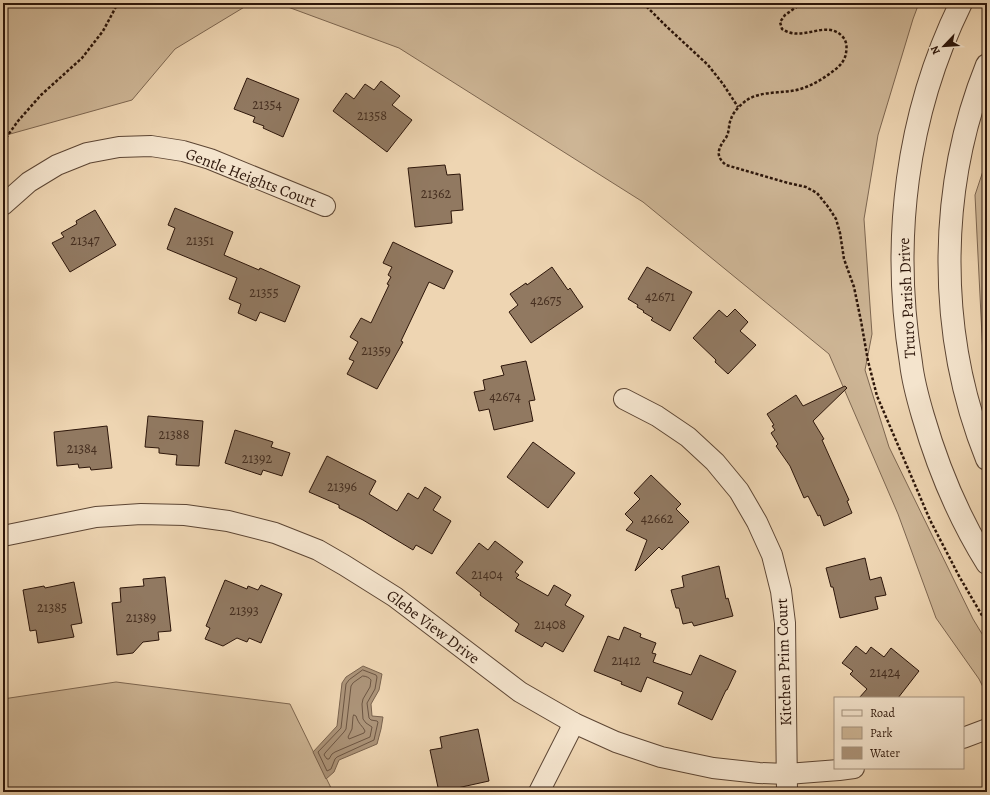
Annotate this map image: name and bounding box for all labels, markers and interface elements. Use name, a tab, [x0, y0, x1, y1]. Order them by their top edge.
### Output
north arrow	[924, 26, 964, 66]
text: N	[927, 43, 944, 57]
house number: 21354	[252, 95, 282, 114]
house number: 21358	[357, 106, 387, 125]
street label: Gentle Heights Court	[182, 143, 320, 213]
house number: 21362	[421, 184, 452, 203]
house number: 21347	[70, 231, 100, 250]
house number: 21351	[186, 231, 214, 250]
street label: Truro Parish Drive	[893, 237, 921, 359]
house number: 21355	[249, 283, 279, 302]
house number: 42671	[645, 287, 675, 306]
house number: 42675	[530, 291, 562, 310]
house number: 21359	[361, 341, 391, 360]
house number: 42674	[489, 387, 521, 406]
house number: 21388	[159, 425, 190, 444]
house number: 21384	[67, 439, 97, 458]
house number: 21392	[242, 449, 272, 468]
house number: 21396	[327, 477, 357, 496]
house number: 42662	[641, 509, 674, 528]
house number: 21404	[471, 565, 503, 584]
street label: Glebe View Drive	[382, 585, 484, 669]
house number: 21385	[37, 598, 67, 617]
street label: Kitchen Prim Court	[771, 598, 797, 726]
house number: 21393	[229, 601, 259, 620]
house number: 21389	[126, 608, 156, 627]
house number: 21408	[534, 615, 566, 634]
house number: 21412	[611, 651, 641, 670]
house number: 21424	[870, 663, 900, 682]
legend	[834, 697, 964, 769]
text: Road	[870, 705, 896, 721]
text: Park	[870, 725, 893, 741]
text: Water	[869, 745, 900, 761]

